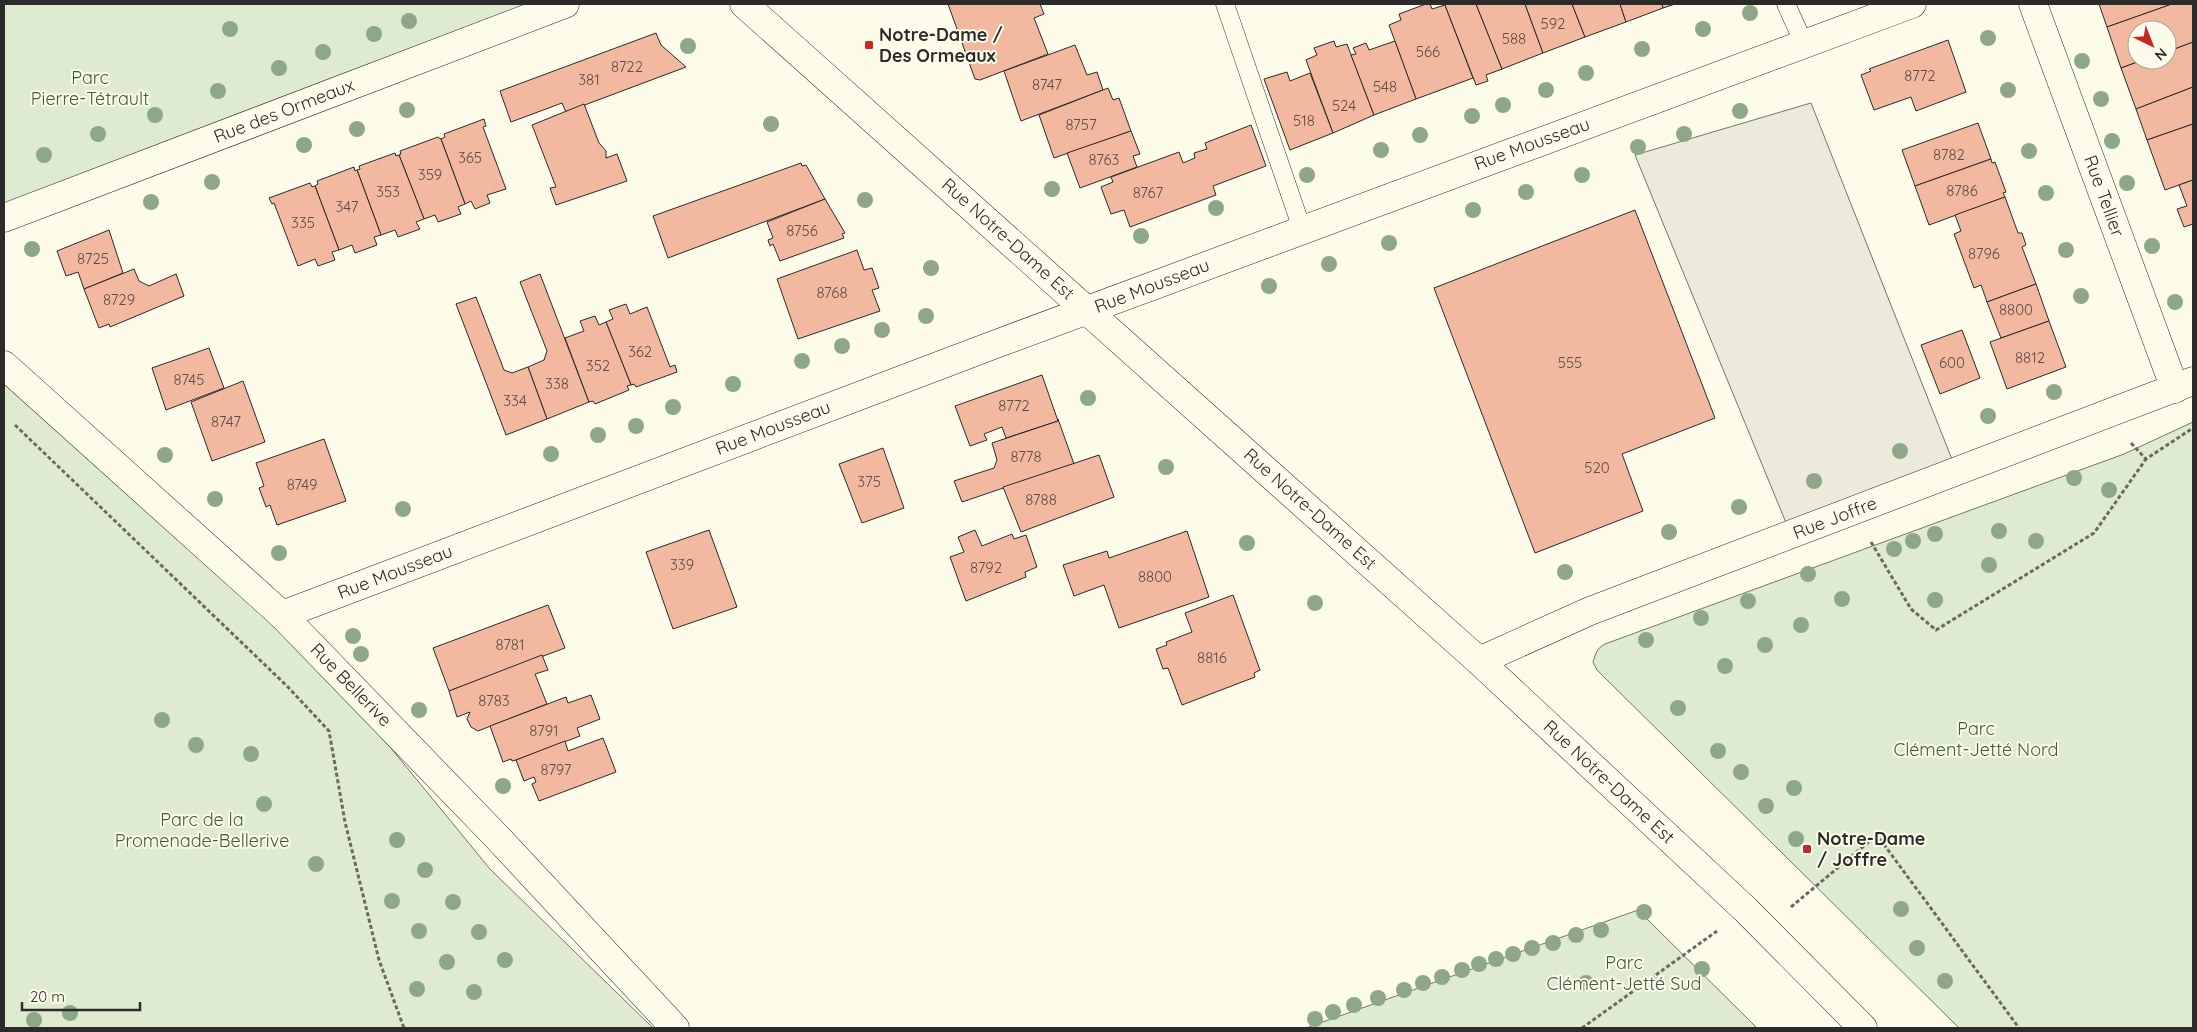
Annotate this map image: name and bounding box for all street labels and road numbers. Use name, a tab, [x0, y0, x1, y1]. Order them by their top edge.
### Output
street label: Rue des Ormeaux	[210, 73, 358, 148]
street label: Rue Mousseau	[1471, 112, 1593, 175]
street label: Rue Tellier	[2079, 152, 2130, 240]
street label: Rue Notre-Dame Est	[937, 173, 1080, 304]
street label: Rue Mousseau	[1091, 253, 1213, 318]
street label: Rue Mousseau	[712, 395, 834, 460]
street label: Rue Notre-Dame Est	[1239, 443, 1382, 574]
street label: Rue Joffre	[1790, 491, 1880, 544]
street label: Rue Mousseau	[334, 539, 456, 604]
street label: Rue Bellerive	[306, 638, 397, 731]
street label: Rue Notre-Dame Est	[1539, 715, 1680, 848]

